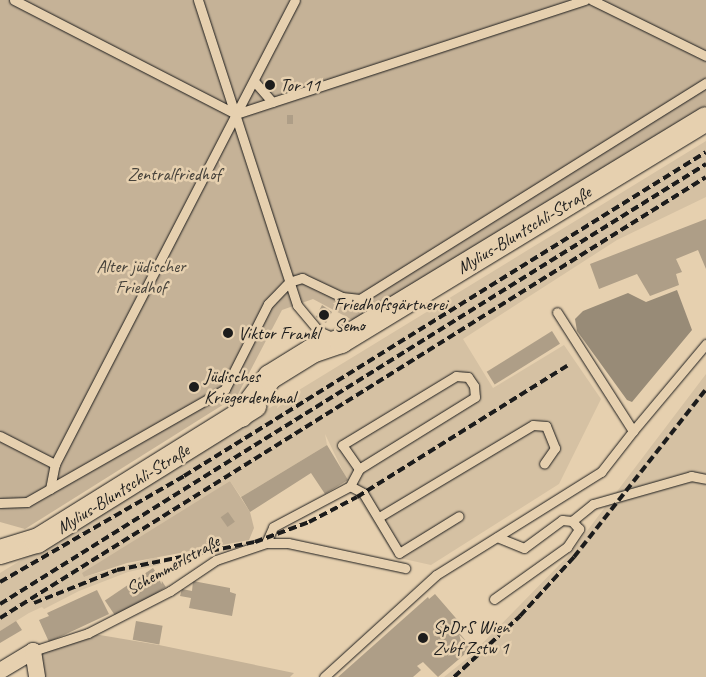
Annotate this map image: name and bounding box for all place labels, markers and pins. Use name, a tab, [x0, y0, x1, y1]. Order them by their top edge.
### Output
place label: Tor 11	[280, 74, 320, 96]
marker: Tor 11	[264, 79, 276, 91]
place label: Friedhofsgärtnerei Semo	[334, 294, 447, 336]
marker: Friedhofsgärtnerei Semo	[318, 309, 330, 321]
place label: Viktor Frankl	[238, 322, 320, 344]
marker: Viktor Frankl	[222, 327, 234, 339]
place label: Jüdisches Kriegerdenkmal	[204, 366, 295, 408]
marker: Jüdisches Kriegerdenkmal	[188, 381, 200, 393]
place label: SpDrS Wien Zvbf Zstw 1	[433, 617, 509, 660]
marker: SpDrS Wien Zvbf Zstw 1	[417, 632, 429, 644]

